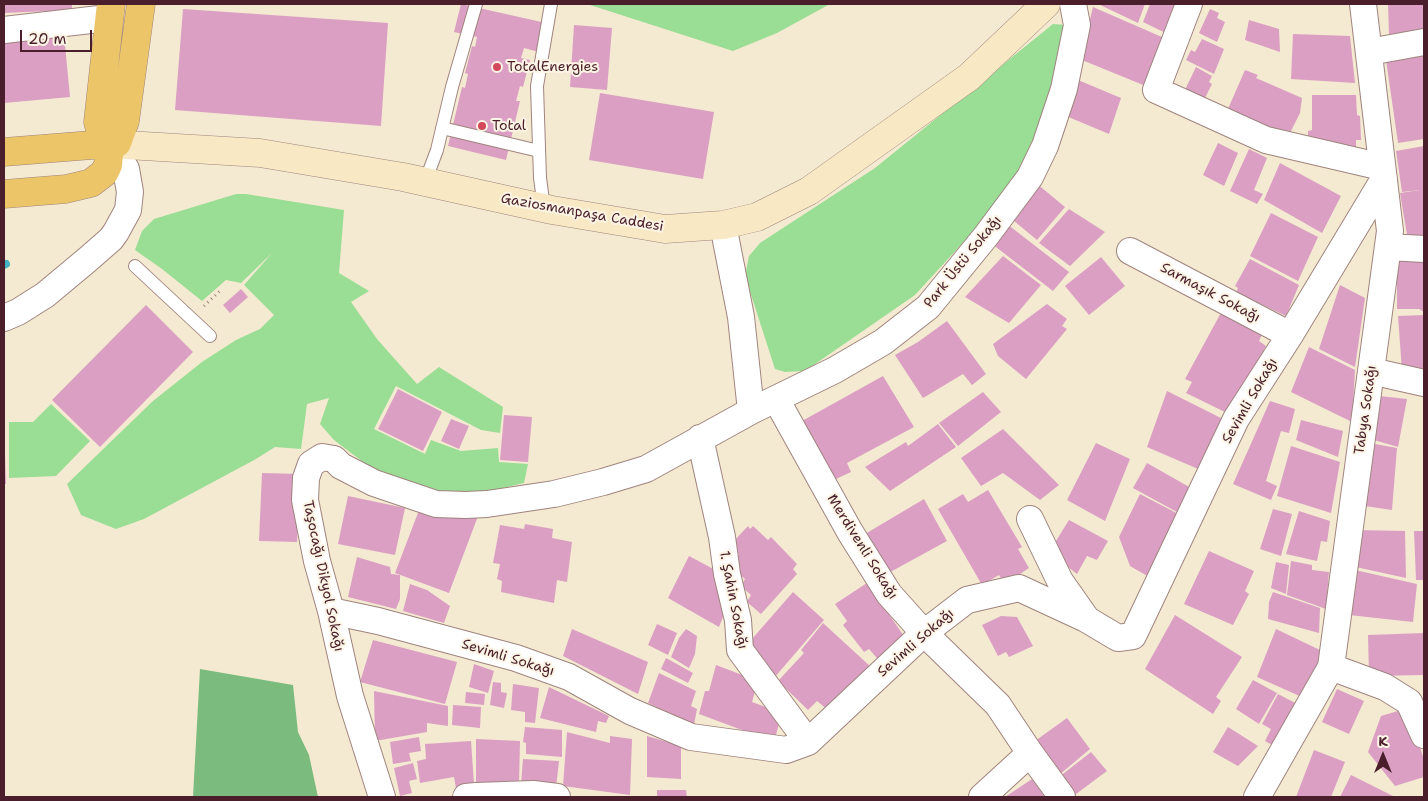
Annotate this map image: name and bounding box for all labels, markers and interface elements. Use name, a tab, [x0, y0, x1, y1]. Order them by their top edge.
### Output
scale bar	[22, 20, 95, 52]
text: 20 m	[28, 29, 67, 49]
place label: TotalEnergies	[507, 59, 598, 75]
marker: TotalEnergies	[491, 61, 503, 73]
place label: Total	[492, 118, 526, 134]
marker: Total	[476, 120, 488, 132]
street label: Gaziosmanpaşa Caddesi	[499, 190, 665, 236]
street label: Park Üstü Sokağı	[921, 212, 1005, 312]
street label: Sarmaşık Sokağı	[1157, 260, 1263, 326]
street label: Sevimli Sokağı	[1219, 355, 1281, 447]
street label: Tabya Sokağı	[1351, 364, 1381, 456]
street label: Merdivenli Sokağı	[823, 491, 901, 603]
street label: Taşocağı Dikyol Sokağı	[299, 499, 347, 653]
street label: 1. Şahin Sokağı	[715, 549, 751, 651]
street label: Sevimli Sokağı	[874, 605, 958, 681]
street label: Sevimli Sokağı	[460, 636, 556, 680]
north arrow	[1358, 731, 1408, 781]
text: K	[1378, 732, 1388, 750]

